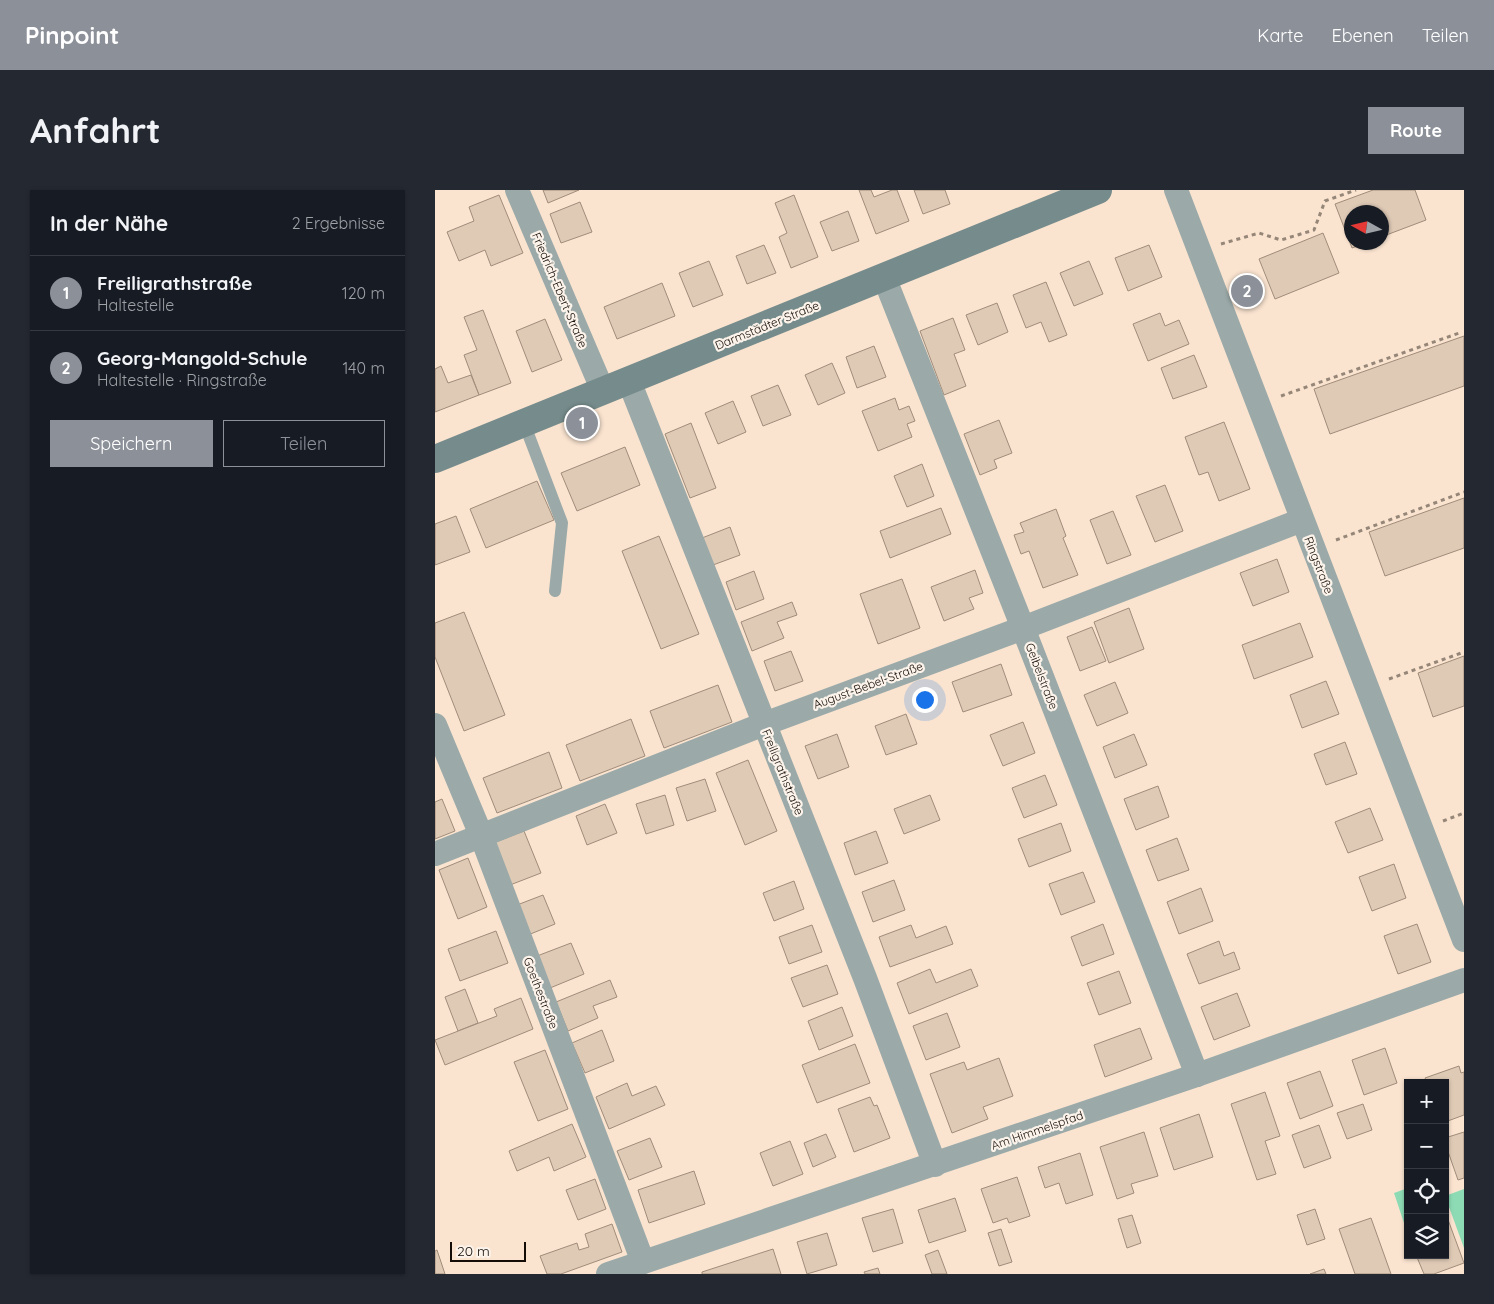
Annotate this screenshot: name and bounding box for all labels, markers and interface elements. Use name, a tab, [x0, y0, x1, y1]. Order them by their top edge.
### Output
text: Pinpoint	[25, 20, 119, 50]
text: Karte	[1257, 24, 1303, 47]
text: Ebenen	[1331, 24, 1394, 47]
text: Teilen	[1422, 24, 1469, 47]
button: Route	[1368, 107, 1464, 154]
text: Anfahrt	[30, 108, 161, 152]
north arrow	[1344, 205, 1389, 250]
text: In der Nähe	[50, 210, 168, 236]
text: 2 Ergebnisse	[292, 213, 385, 233]
street label: Friedrich-Ebert-Straße	[529, 230, 591, 350]
text: Freiligrathstraße	[97, 271, 252, 295]
pin: 2	[1231, 272, 1263, 310]
text: 1	[63, 283, 69, 303]
text: 120 m	[342, 283, 385, 303]
text: Haltestelle	[97, 295, 174, 315]
street label: Darmstädter Straße	[713, 297, 821, 353]
text: Georg-Mangold-Schule	[97, 346, 307, 370]
text: 2	[61, 358, 71, 378]
text: 140 m	[342, 358, 385, 378]
text: Haltestelle · Ringstraße	[97, 370, 267, 390]
pin: 1	[566, 404, 598, 442]
button: Speichern	[50, 420, 213, 467]
button: Teilen	[223, 420, 385, 467]
street label: Ringstraße	[1301, 534, 1337, 596]
street label: Geibelstraße	[1022, 641, 1062, 712]
street label: August-Bebel-Straße	[811, 658, 925, 712]
your location	[912, 687, 938, 713]
street label: Freiligrathstraße	[759, 727, 807, 817]
street label: Goethestraße	[520, 955, 562, 1031]
map controls	[1404, 1079, 1449, 1259]
button: +	[1404, 1079, 1449, 1124]
street label: Am Himmelspfad	[989, 1107, 1085, 1153]
button: −	[1404, 1124, 1449, 1169]
button: locate	[1404, 1169, 1449, 1214]
button: layers	[1404, 1214, 1449, 1259]
scale bar	[450, 1239, 526, 1262]
text: 20 m	[457, 1242, 490, 1260]

